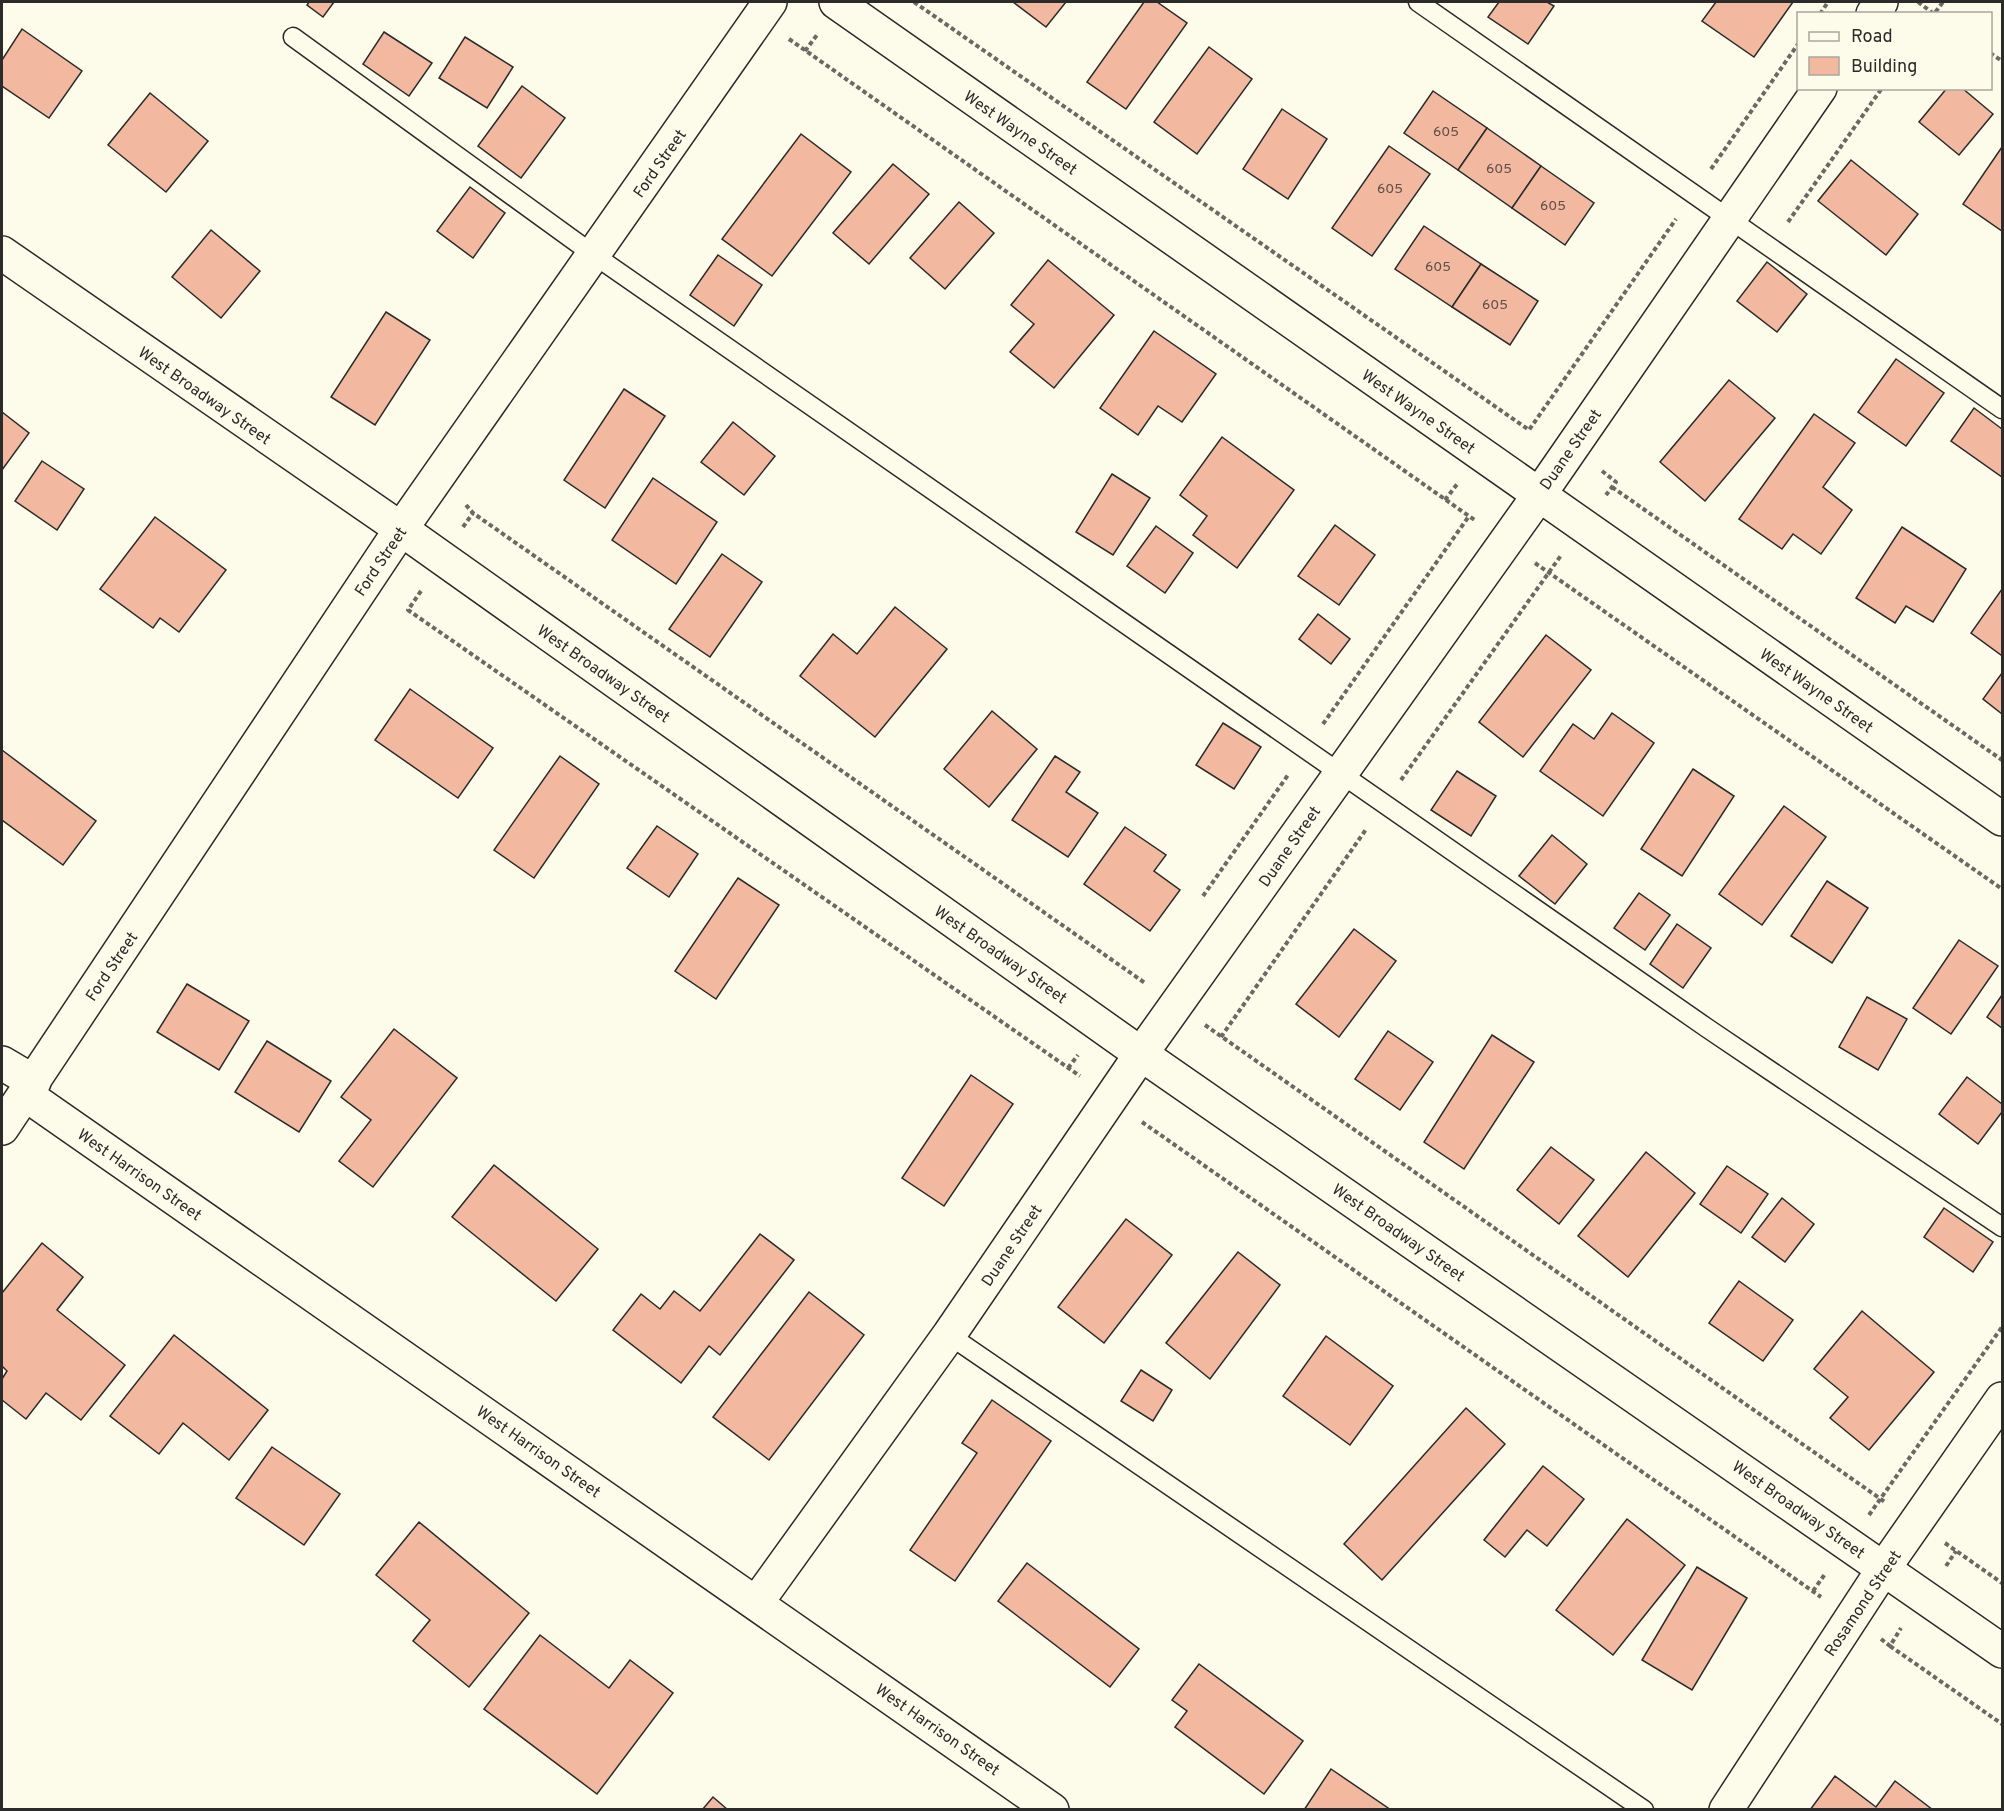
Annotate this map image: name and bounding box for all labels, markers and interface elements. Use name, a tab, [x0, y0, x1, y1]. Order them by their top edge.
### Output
legend	[1797, 12, 1992, 90]
text: Road	[1851, 26, 1893, 49]
text: Building	[1851, 56, 1917, 79]
street label: West Wayne Street	[959, 87, 1081, 180]
house number: 605	[1433, 124, 1459, 141]
street label: Ford Street	[630, 126, 692, 202]
house number: 605	[1486, 161, 1512, 178]
house number: 605	[1377, 181, 1403, 198]
house number: 605	[1540, 198, 1566, 215]
house number: 605	[1425, 259, 1451, 276]
house number: 605	[1482, 297, 1508, 314]
street label: West Broadway Street	[133, 343, 274, 450]
street label: West Wayne Street	[1357, 366, 1479, 459]
street label: Duane Street	[1536, 406, 1607, 495]
street label: Ford Street	[351, 524, 412, 601]
street label: West Broadway Street	[532, 621, 673, 728]
street label: West Wayne Street	[1755, 645, 1877, 738]
street label: Duane Street	[1255, 803, 1326, 892]
street label: West Broadway Street	[929, 902, 1070, 1009]
street label: Ford Street	[82, 929, 143, 1006]
street label: West Harrison Street	[73, 1125, 205, 1226]
street label: West Broadway Street	[1327, 1180, 1468, 1287]
street label: Duane Street	[978, 1201, 1047, 1291]
street label: West Harrison Street	[472, 1402, 604, 1503]
street label: West Broadway Street	[1727, 1457, 1868, 1564]
street label: Rosamond Street	[1821, 1547, 1907, 1661]
street label: West Harrison Street	[871, 1680, 1003, 1781]

